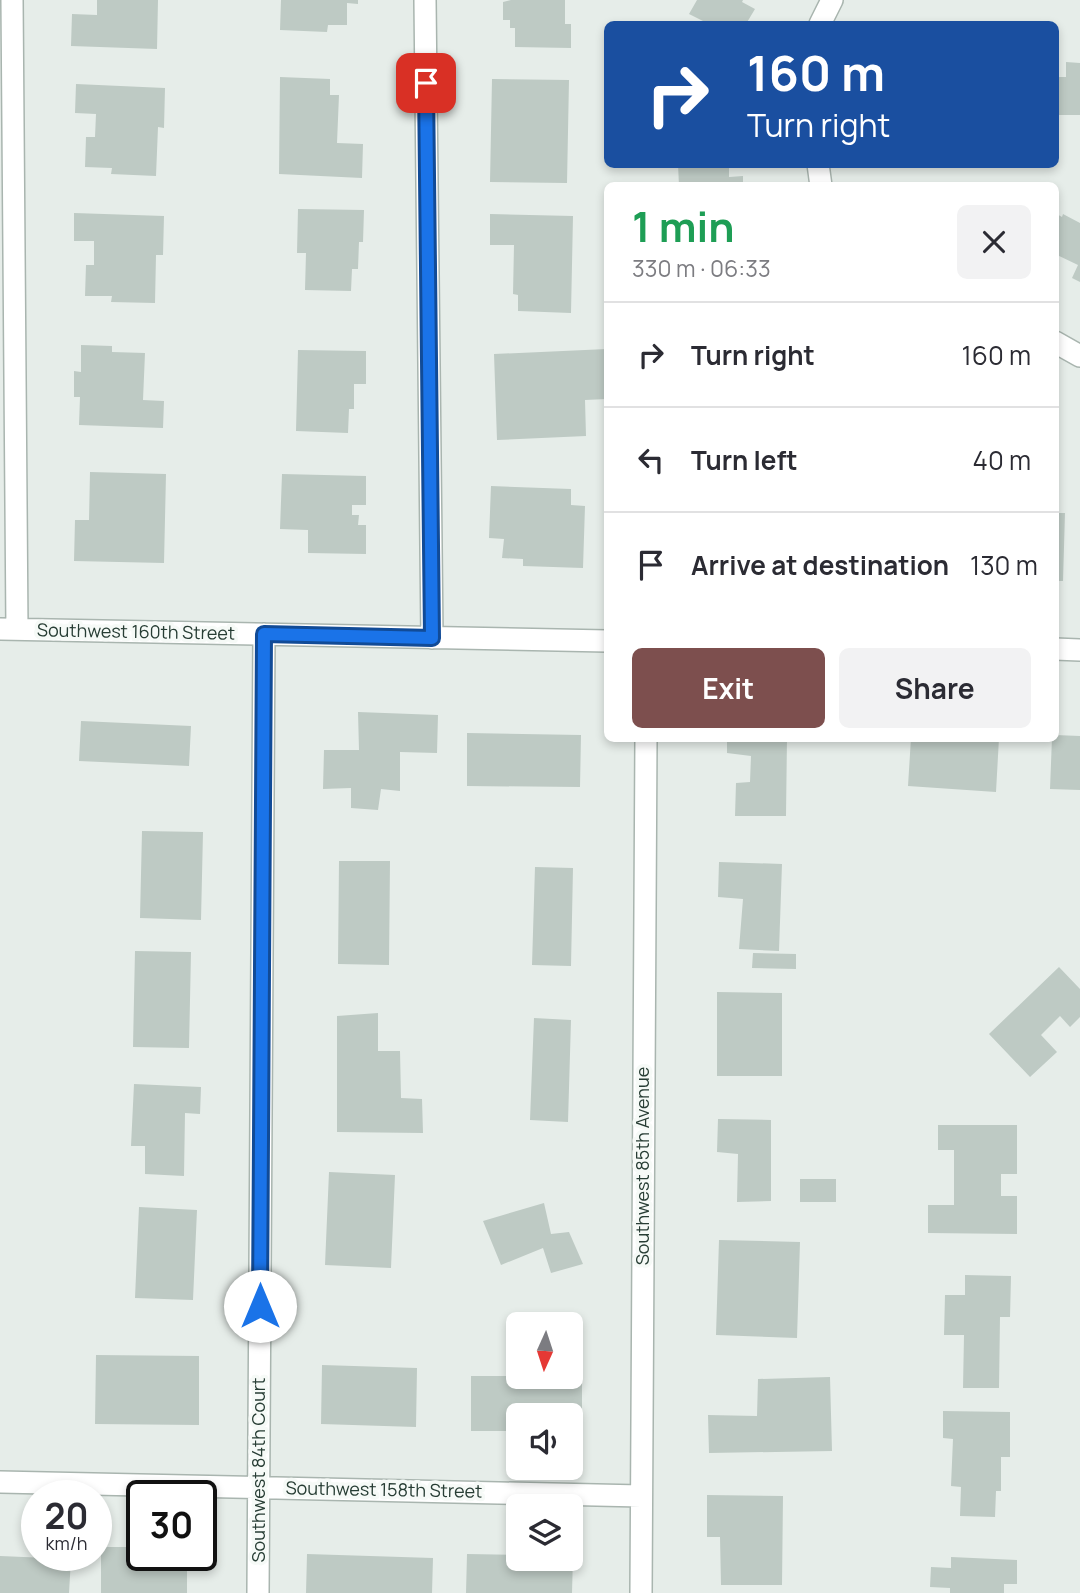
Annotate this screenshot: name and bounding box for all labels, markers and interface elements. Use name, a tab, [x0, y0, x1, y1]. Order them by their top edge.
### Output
text: 160 m	[747, 39, 885, 106]
icon: right	[632, 49, 723, 140]
pin	[396, 53, 456, 113]
icon: arrive	[407, 64, 445, 102]
text: Turn right	[747, 103, 890, 147]
text: 1 min	[632, 197, 735, 255]
button: close	[957, 205, 1031, 279]
text: 330 m · 06:33	[632, 252, 771, 284]
icon: right	[632, 336, 670, 374]
text: Turn right	[691, 337, 815, 373]
text: 160 m	[962, 337, 1031, 373]
icon: left	[632, 441, 670, 479]
text: Turn left	[691, 442, 798, 478]
text: 40 m	[973, 442, 1031, 478]
icon: arrive	[632, 546, 670, 584]
text: Arrive at destination	[691, 547, 949, 583]
text: 130 m	[970, 547, 1038, 583]
street label: Southwest 160th Street	[37, 617, 235, 645]
button: Exit	[632, 648, 825, 728]
button: Share	[839, 648, 1031, 728]
street label: Southwest 85th Avenue	[630, 1067, 654, 1265]
position arrow	[223, 1269, 297, 1343]
north arrow	[506, 1312, 583, 1390]
map controls	[506, 1312, 583, 1571]
street label: Southwest 84th Court	[246, 1377, 270, 1563]
button: sound	[506, 1403, 583, 1480]
street label: Southwest 158th Street	[285, 1475, 483, 1503]
speed limit sign: 30	[126, 1480, 217, 1571]
text: 20	[45, 1492, 88, 1540]
button: layers	[506, 1494, 583, 1571]
text: km/h	[46, 1531, 87, 1555]

